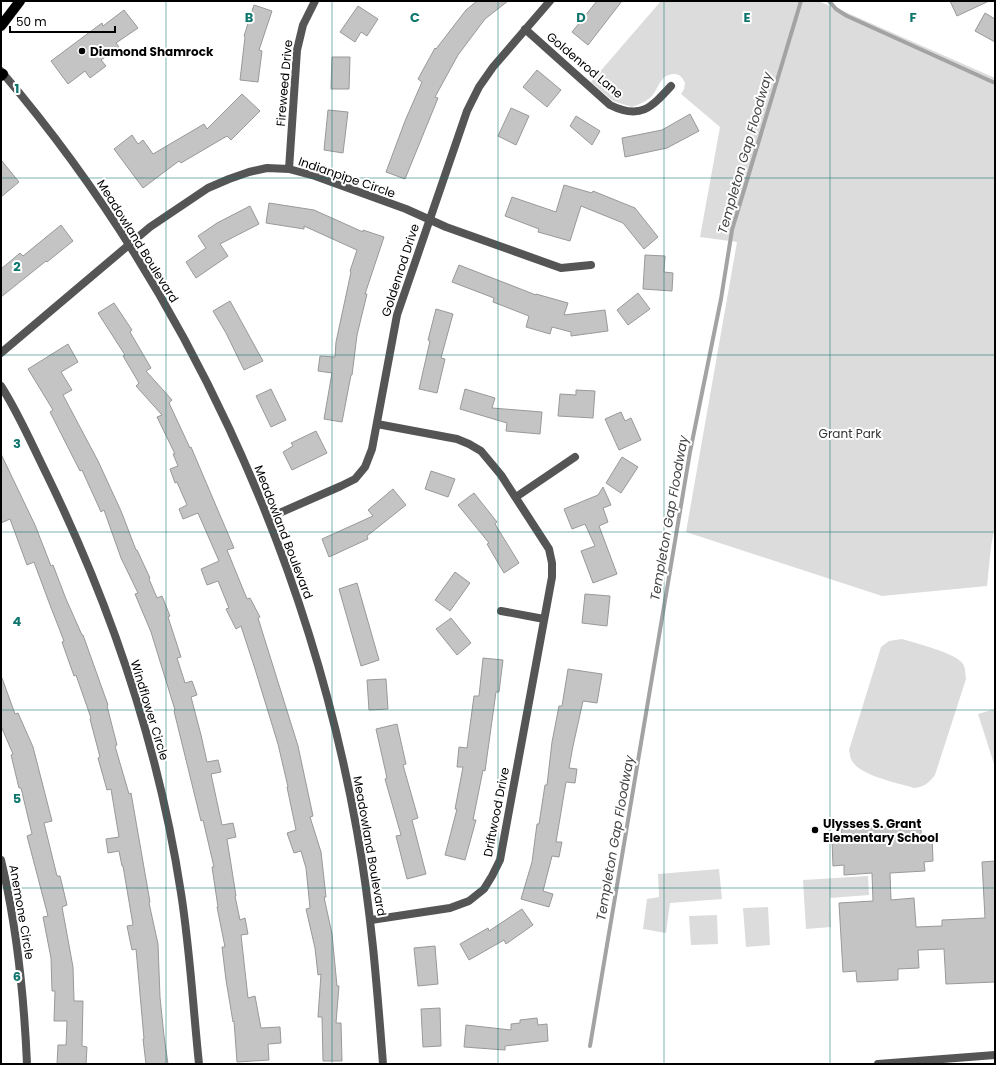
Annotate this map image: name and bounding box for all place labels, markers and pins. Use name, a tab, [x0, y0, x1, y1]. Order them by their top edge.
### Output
place label: Diamond Shamrock	[90, 43, 214, 60]
marker: Diamond Shamrock	[77, 46, 87, 56]
place label: Ulysses S. Grant Elementary School	[823, 815, 938, 846]
marker: Ulysses S. Grant Elementary School	[810, 825, 820, 835]

